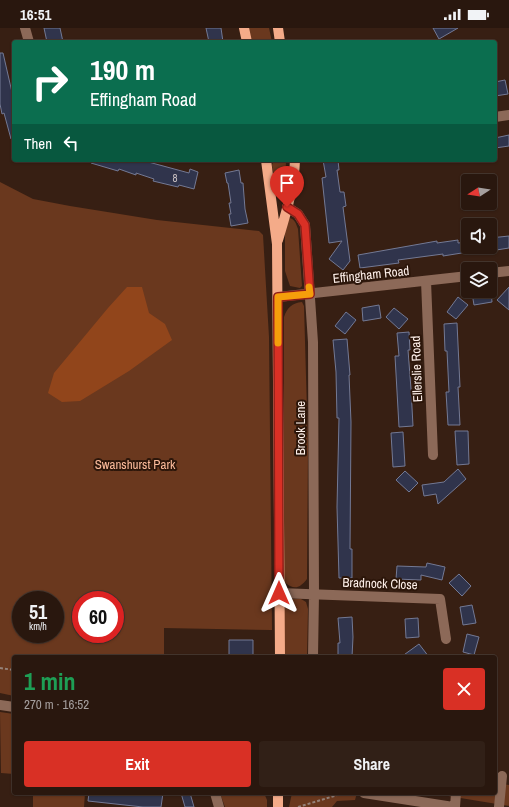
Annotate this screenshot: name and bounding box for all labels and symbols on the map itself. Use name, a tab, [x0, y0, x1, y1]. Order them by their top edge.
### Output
pin	[270, 166, 304, 207]
house number: 8	[172, 171, 178, 185]
north arrow	[461, 174, 497, 210]
street label: Effingham Road	[332, 262, 410, 287]
street label: Ellerslie Road	[407, 335, 426, 402]
street label: Brook Lane	[292, 401, 309, 455]
park label: Swanshurst Park	[95, 456, 176, 473]
position arrow	[258, 572, 300, 614]
street label: Bradnock Close	[342, 574, 418, 593]
speed limit sign: 60	[72, 591, 124, 643]

